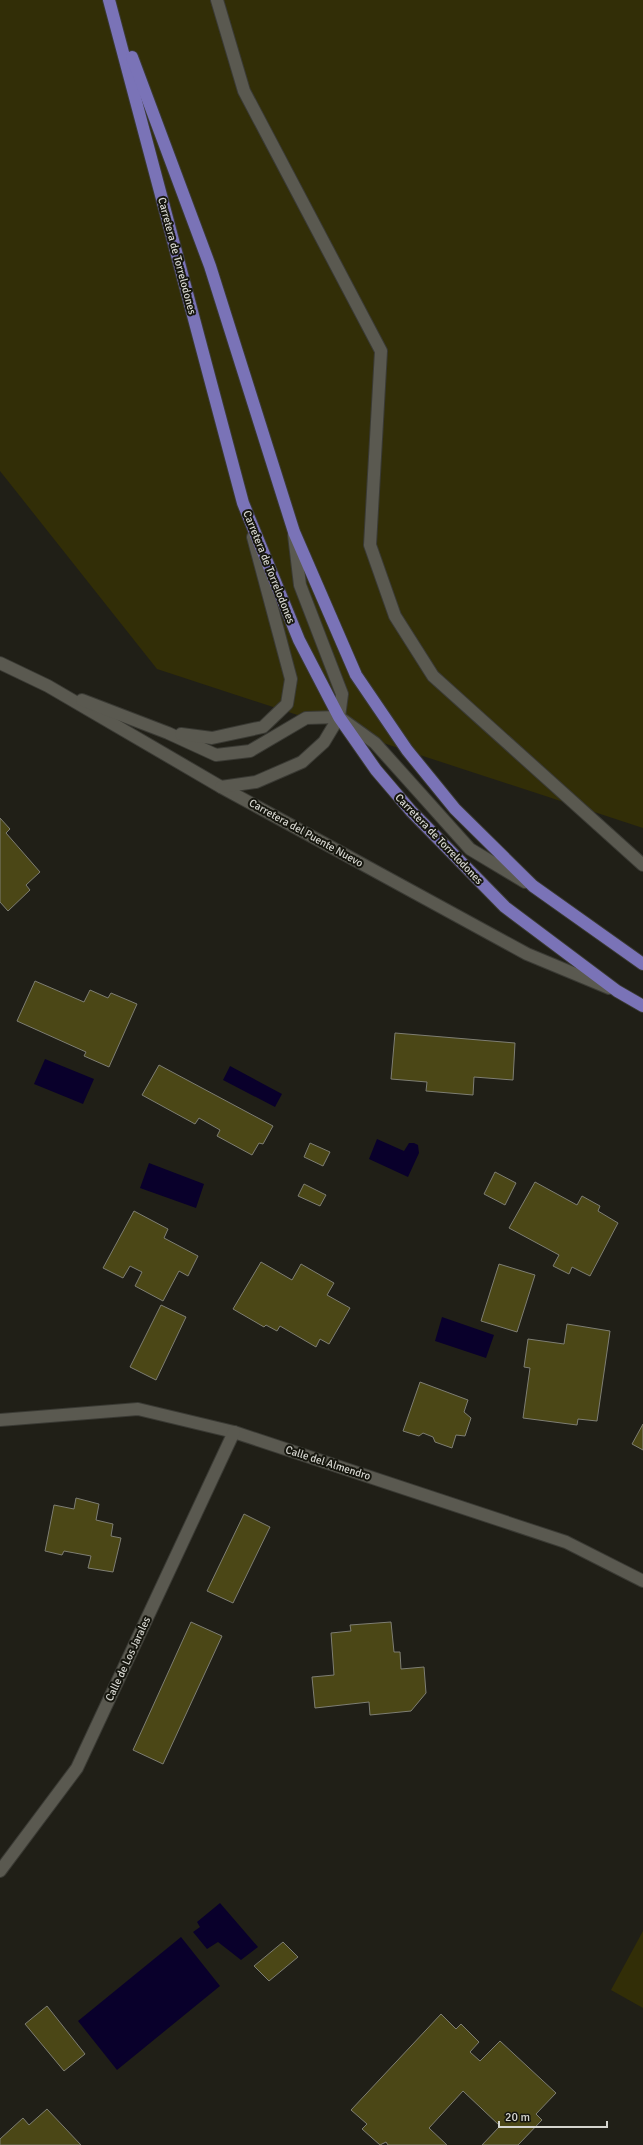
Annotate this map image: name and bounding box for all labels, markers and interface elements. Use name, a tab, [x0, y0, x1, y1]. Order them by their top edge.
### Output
street label: Carretera de Torrelodones	[155, 196, 199, 316]
street label: Carretera de Torrelodones	[240, 509, 298, 626]
street label: Carretera de Torrelodones	[392, 791, 486, 887]
street label: Carretera del Puente Nuevo	[247, 796, 366, 870]
street label: Calle del Almendro	[284, 1443, 372, 1483]
street label: Calle de Los Jarales	[103, 1615, 153, 1703]
scale bar	[499, 2103, 607, 2129]
text: 20 m	[505, 2110, 530, 2125]

